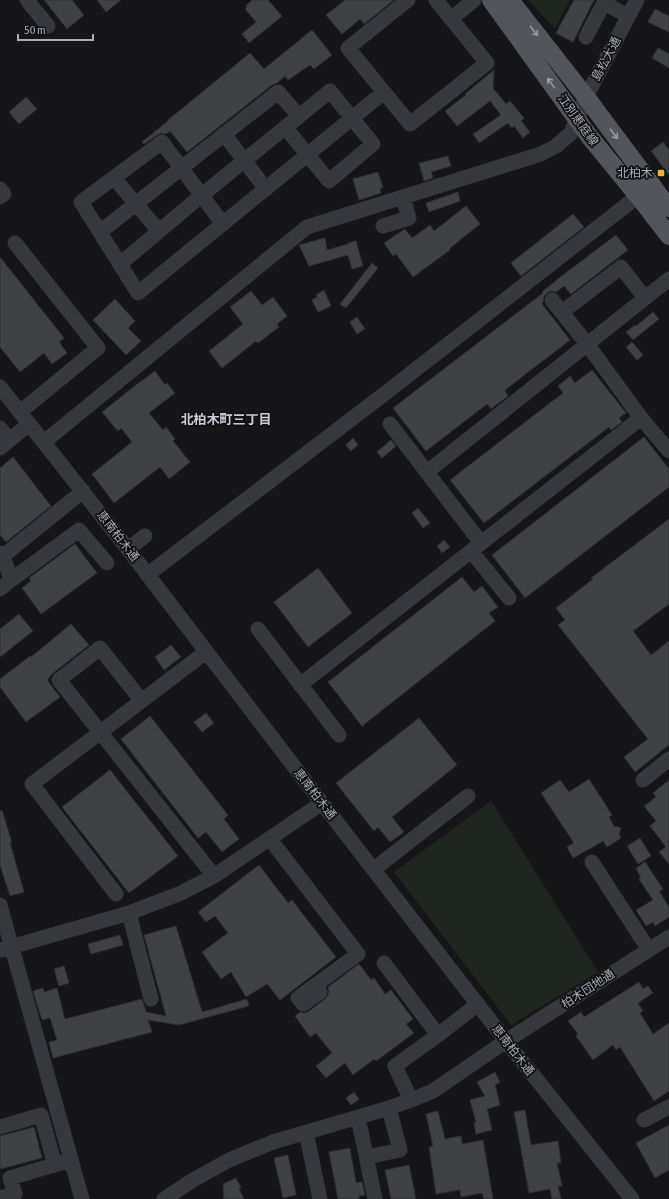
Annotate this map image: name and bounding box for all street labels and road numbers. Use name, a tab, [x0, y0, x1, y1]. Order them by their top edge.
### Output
street label: 島松大通	[589, 35, 623, 83]
street label: 江別恵庭線	[555, 92, 601, 148]
street label: 恵南柏木通	[94, 508, 142, 564]
street label: 恵南柏木通	[291, 766, 339, 822]
street label: 柏木団地通	[559, 967, 617, 1011]
street label: 恵南柏木通	[489, 1022, 537, 1078]

